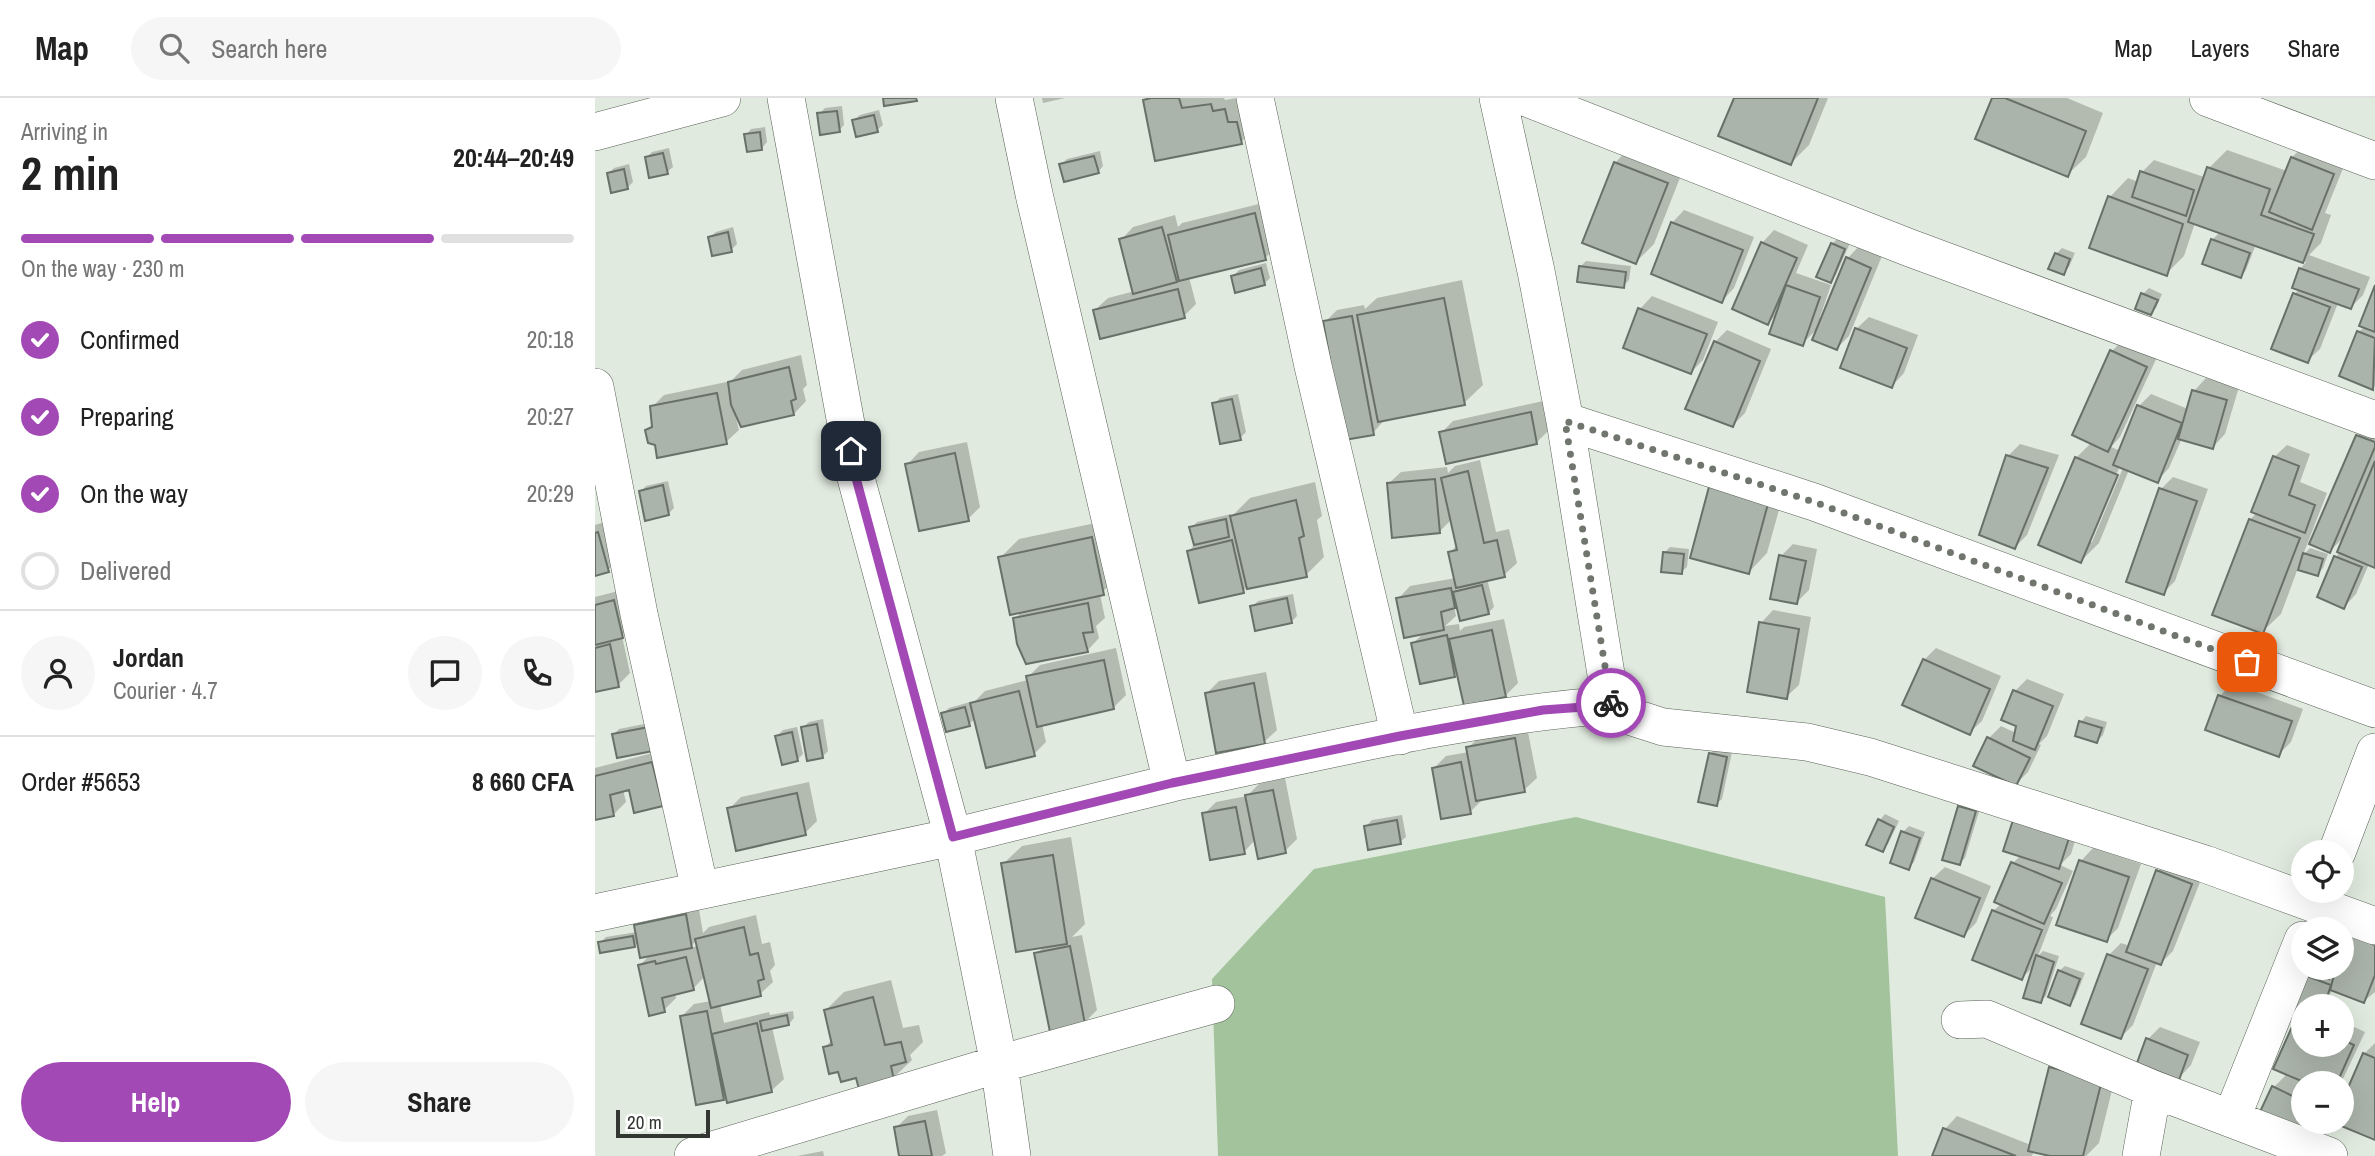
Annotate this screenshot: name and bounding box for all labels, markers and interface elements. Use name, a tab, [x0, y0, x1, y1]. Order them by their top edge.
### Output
search box	[131, 17, 621, 80]
text: Map	[35, 26, 89, 70]
icon: search	[155, 29, 193, 67]
text: Search here	[211, 31, 327, 66]
text: Map	[2114, 32, 2152, 64]
text: Layers	[2190, 32, 2249, 64]
text: Share	[2287, 32, 2340, 64]
text: Arriving in	[21, 116, 108, 147]
text: 20:44–20:49	[453, 140, 574, 175]
text: 2 min	[21, 142, 120, 204]
text: On the way · 230 m	[21, 253, 185, 284]
icon: check	[21, 321, 59, 359]
text: Confirmed	[80, 322, 180, 357]
text: 20:18	[527, 324, 574, 355]
icon: check	[21, 398, 59, 436]
text: Preparing	[80, 399, 174, 434]
text: 20:27	[527, 401, 574, 432]
pin	[821, 421, 881, 481]
icon: home	[832, 432, 870, 470]
icon: check	[21, 475, 59, 513]
text: On the way	[80, 476, 188, 511]
text: 20:29	[527, 478, 574, 509]
text: Delivered	[80, 553, 171, 588]
pin	[2217, 632, 2277, 692]
button: person	[21, 636, 95, 710]
button: chat	[408, 636, 482, 710]
button: phone	[500, 636, 574, 710]
text: Jordan	[113, 640, 184, 675]
icon: bag	[2228, 643, 2266, 681]
courier	[1576, 668, 1646, 738]
text: Courier · 4.7	[113, 675, 218, 706]
icon: bike	[1592, 684, 1630, 722]
text: Order #5653	[21, 764, 141, 799]
text: 8 660 CFA	[472, 764, 574, 799]
map controls	[2291, 840, 2354, 1134]
button: locate	[2291, 840, 2354, 903]
button: layers	[2291, 917, 2354, 980]
button: +	[2291, 994, 2354, 1057]
button: Help	[21, 1062, 291, 1142]
button: Share	[305, 1062, 574, 1142]
button: −	[2291, 1071, 2354, 1134]
scale bar	[616, 1107, 711, 1139]
text: 20 m	[627, 1109, 662, 1135]

